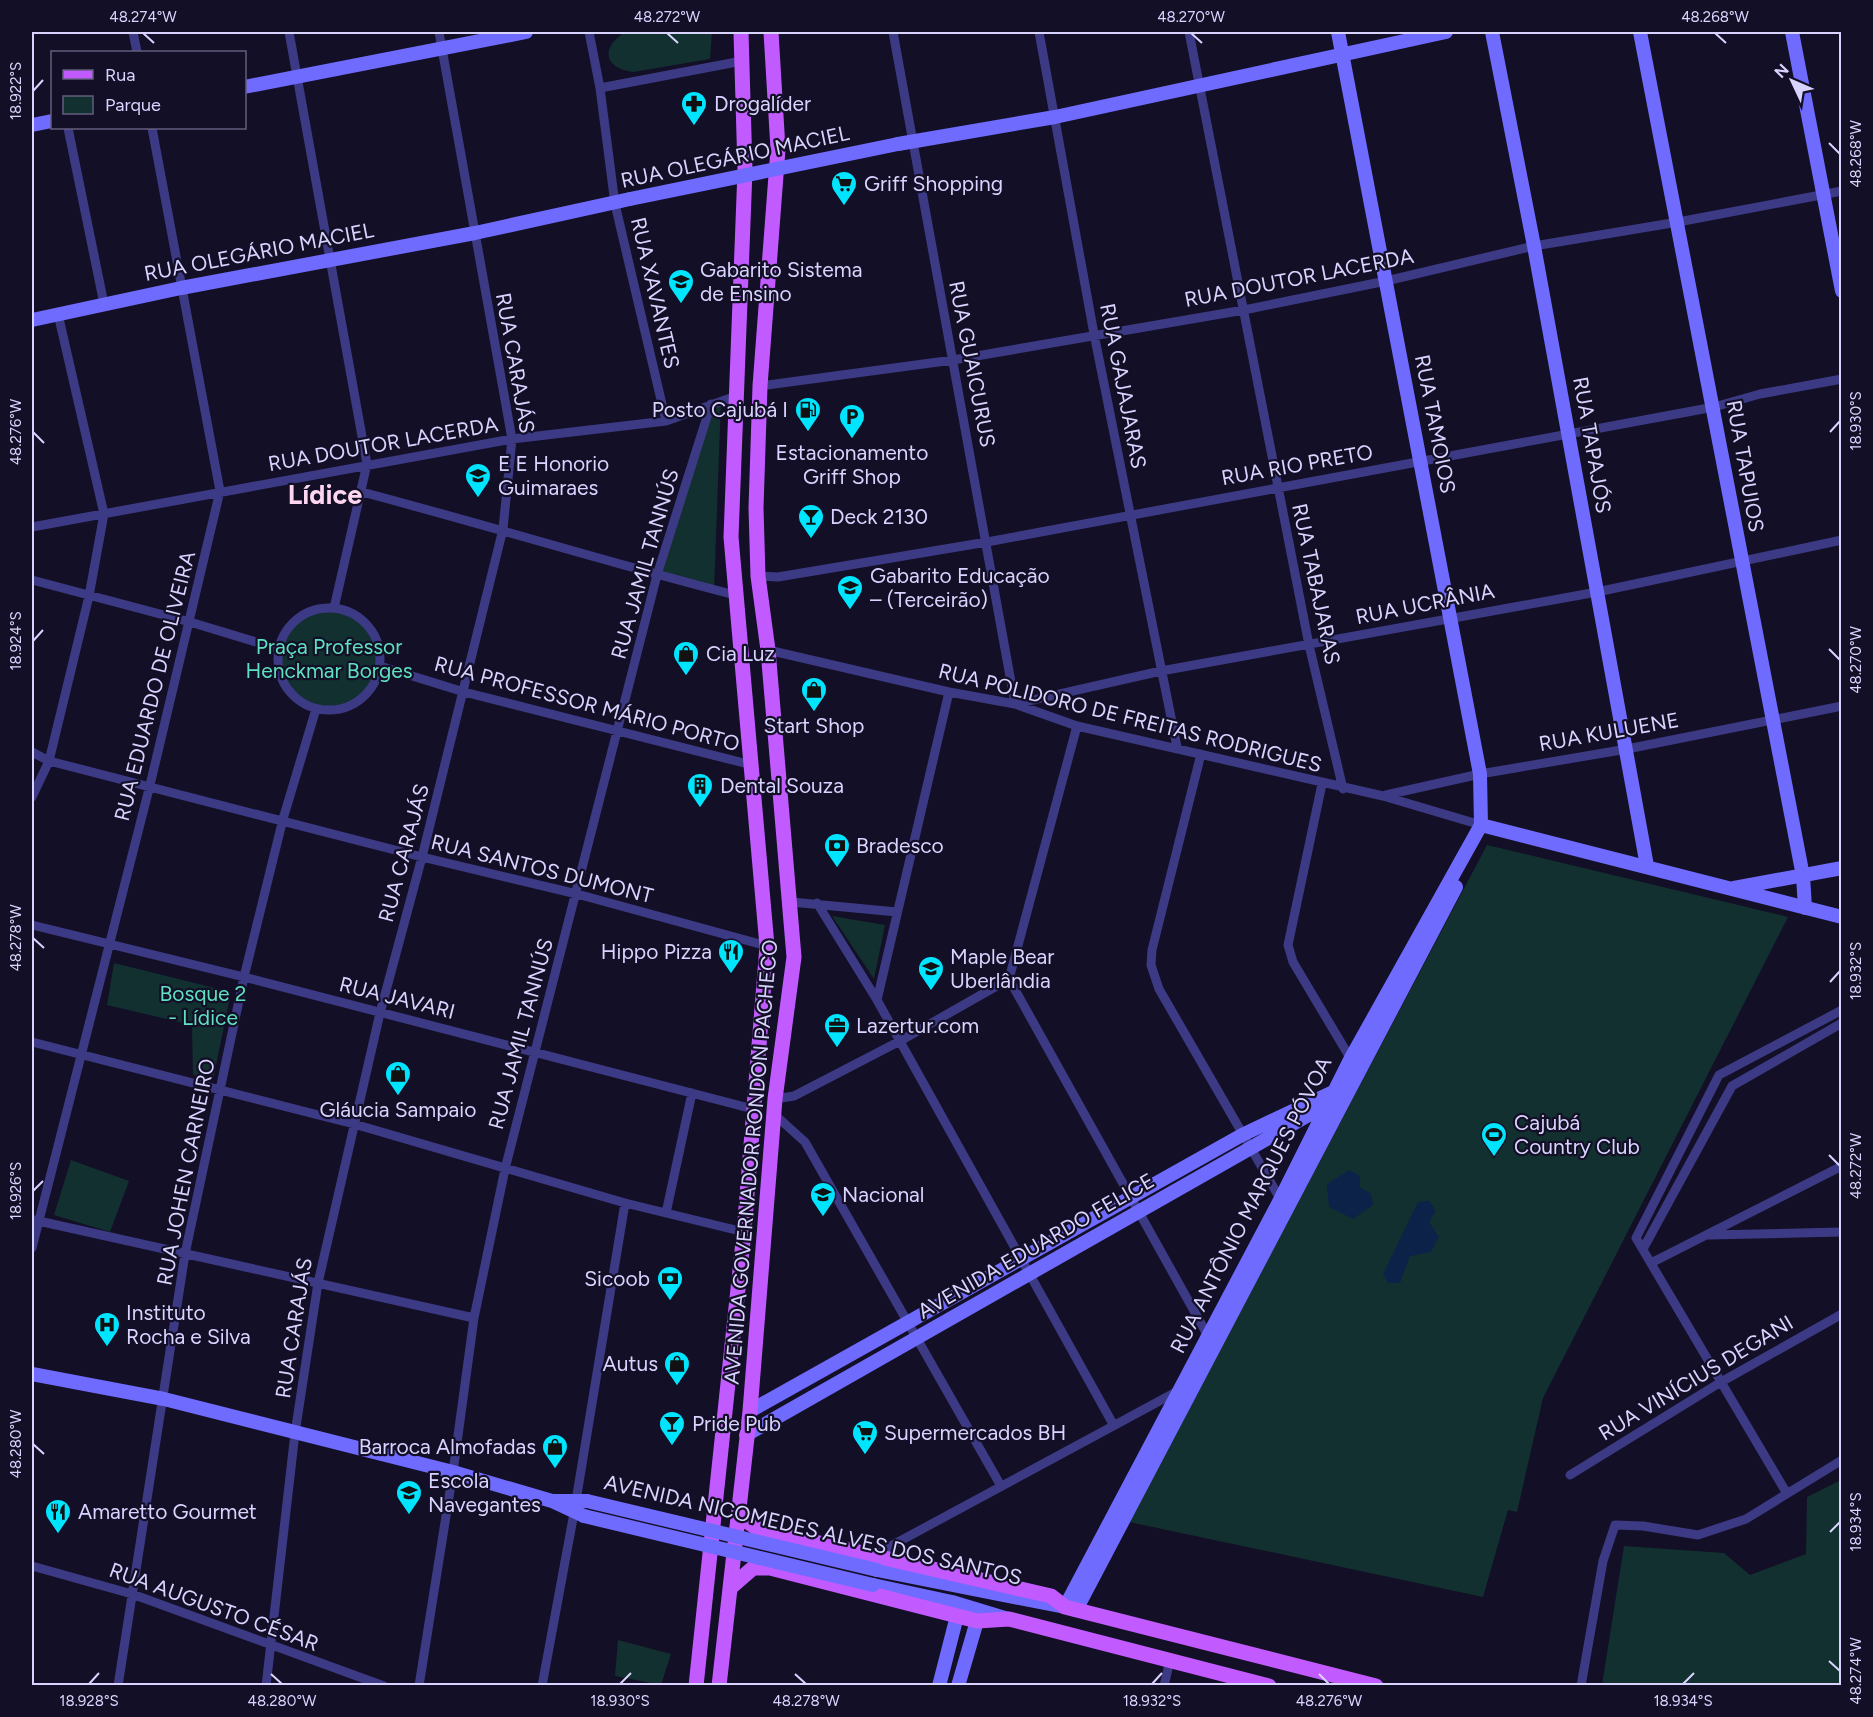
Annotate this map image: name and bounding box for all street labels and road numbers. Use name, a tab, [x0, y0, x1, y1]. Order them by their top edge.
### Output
street label: RUA OLEGÁRIO MACIEL	[618, 120, 852, 193]
street label: RUA XAVANTES	[626, 215, 685, 371]
street label: RUA OLEGÁRIO MACIEL	[142, 217, 376, 286]
street label: RUA DOUTOR LACERDA	[1182, 243, 1416, 312]
street label: RUA GUAICURUS	[944, 279, 1001, 449]
street label: RUA CARAJÁS	[491, 291, 540, 435]
street label: RUA GAJAJARAS	[1095, 301, 1152, 471]
street label: RUA TAMOIOS	[1410, 352, 1461, 495]
street label: RUA TAPAJÓS	[1568, 375, 1617, 515]
street label: RUA TAPUIOS	[1722, 398, 1769, 534]
street label: RUA DOUTOR LACERDA	[266, 411, 500, 476]
street label: RUA RIO PRETO	[1219, 439, 1375, 490]
street label: RUA JAMIL TANNÚS	[605, 466, 684, 662]
street label: RUA TABAJARAS	[1287, 501, 1346, 667]
street label: RUA EDUARDO DE OLIVEIRA	[109, 548, 200, 824]
street label: RUA UCRÂNIA	[1353, 578, 1496, 629]
street label: RUA PROFESSOR MÁRIO PORTO	[432, 651, 742, 756]
street label: RUA POLIDORO DE FREITAS RODRIGUES	[936, 658, 1324, 777]
street label: RUA KULUENE	[1537, 707, 1681, 756]
street label: RUA CARAJÁS	[373, 781, 434, 925]
street label: RUA SANTOS DUMONT	[429, 829, 656, 908]
street label: RUA JAMIL TANNÚS	[483, 936, 558, 1132]
street label: AVENIDA GOVERNADOR RONDON PACHECO	[719, 939, 782, 1385]
street label: RUA JAVARI	[337, 971, 457, 1024]
street label: RUA ANTÔNIO MARQUES PÓVOA	[1165, 1052, 1336, 1357]
street label: RUA JOHEN CARNEIRO	[151, 1056, 220, 1287]
street label: AVENIDA EDUARDO FELICE	[913, 1167, 1159, 1324]
street label: RUA CARAJÁS	[270, 1256, 317, 1400]
street label: RUA VINÍCIUS DEGANI	[1594, 1310, 1797, 1446]
street label: AVENIDA NICOMEDES ALVES DOS SANTOS	[602, 1469, 1024, 1590]
street label: RUA AUGUSTO CÉSAR	[106, 1557, 322, 1656]

